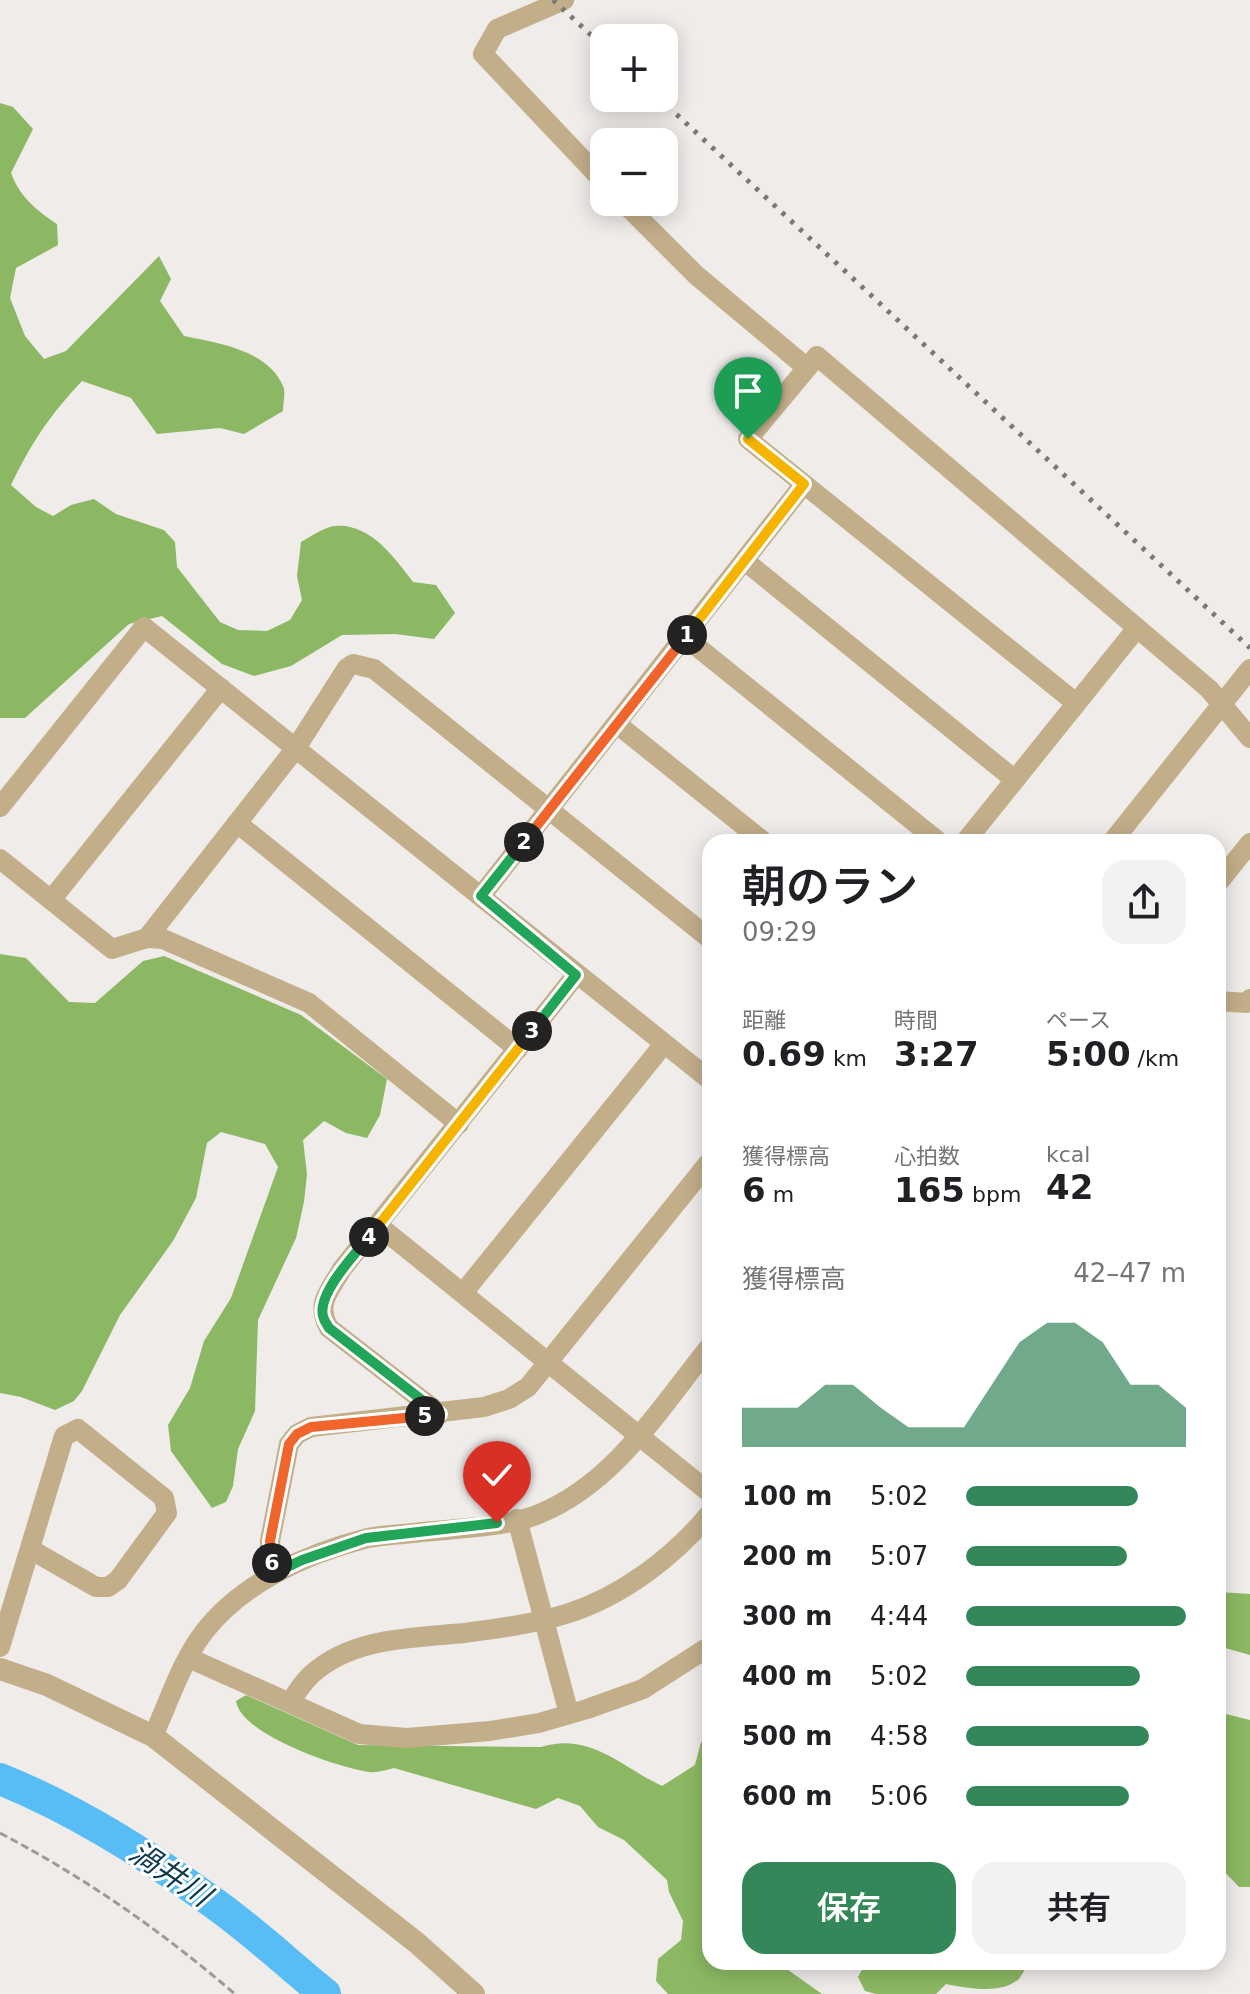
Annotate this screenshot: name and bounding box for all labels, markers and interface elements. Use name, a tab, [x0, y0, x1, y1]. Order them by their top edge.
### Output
map controls	[590, 24, 678, 216]
button: +	[590, 24, 678, 112]
button: −	[590, 128, 678, 216]
pin	[714, 357, 782, 439]
icon: arrive	[726, 369, 770, 413]
pin: 1	[667, 615, 707, 655]
text: 1	[679, 622, 695, 647]
pin: 2	[504, 822, 544, 862]
text: 2	[516, 829, 532, 854]
button: share	[1102, 860, 1186, 944]
text: 朝のラン	[742, 861, 918, 912]
text: 09:29	[742, 917, 817, 947]
text: 距離	[742, 1008, 786, 1033]
text: 時間	[894, 1008, 938, 1033]
text: ペース	[1046, 1008, 1111, 1033]
pin: 3	[512, 1011, 552, 1051]
text: 3	[524, 1018, 540, 1043]
text: 0.69	[742, 1034, 826, 1074]
text: 3:27	[894, 1034, 979, 1074]
text: 5:00	[1046, 1034, 1131, 1074]
text: km	[826, 1046, 867, 1071]
text: /km	[1131, 1046, 1179, 1071]
text: kcal	[1046, 1142, 1090, 1167]
text: 獲得標高	[742, 1144, 830, 1169]
text: 心拍数	[894, 1144, 960, 1169]
text: 42	[1046, 1167, 1093, 1207]
text: 6	[742, 1170, 766, 1210]
text: 165	[894, 1170, 965, 1210]
text: m	[766, 1182, 794, 1207]
text: bpm	[965, 1182, 1021, 1207]
pin: 4	[349, 1217, 389, 1257]
text: 4	[361, 1224, 377, 1249]
text: 42–47 m	[1073, 1258, 1186, 1288]
text: 獲得標高	[742, 1264, 846, 1294]
pin: 5	[405, 1396, 445, 1436]
text: 5	[417, 1403, 433, 1428]
pin	[463, 1441, 531, 1523]
icon: check	[475, 1453, 519, 1497]
text: 100 m	[742, 1481, 832, 1511]
text: 5:02	[870, 1481, 928, 1511]
text: 200 m	[742, 1541, 832, 1571]
text: 5:07	[870, 1541, 928, 1571]
pin: 6	[252, 1543, 292, 1583]
text: 6	[264, 1550, 280, 1575]
text: 300 m	[742, 1601, 832, 1631]
text: 4:44	[870, 1601, 928, 1631]
text: 400 m	[742, 1661, 832, 1691]
text: 5:02	[870, 1661, 928, 1691]
text: 500 m	[742, 1721, 832, 1751]
text: 4:58	[870, 1721, 928, 1751]
text: 600 m	[742, 1781, 832, 1811]
text: 5:06	[870, 1781, 928, 1811]
water label: 渦井川	[123, 1834, 220, 1915]
button: 保存	[742, 1862, 956, 1954]
button: 共有	[972, 1862, 1186, 1954]

